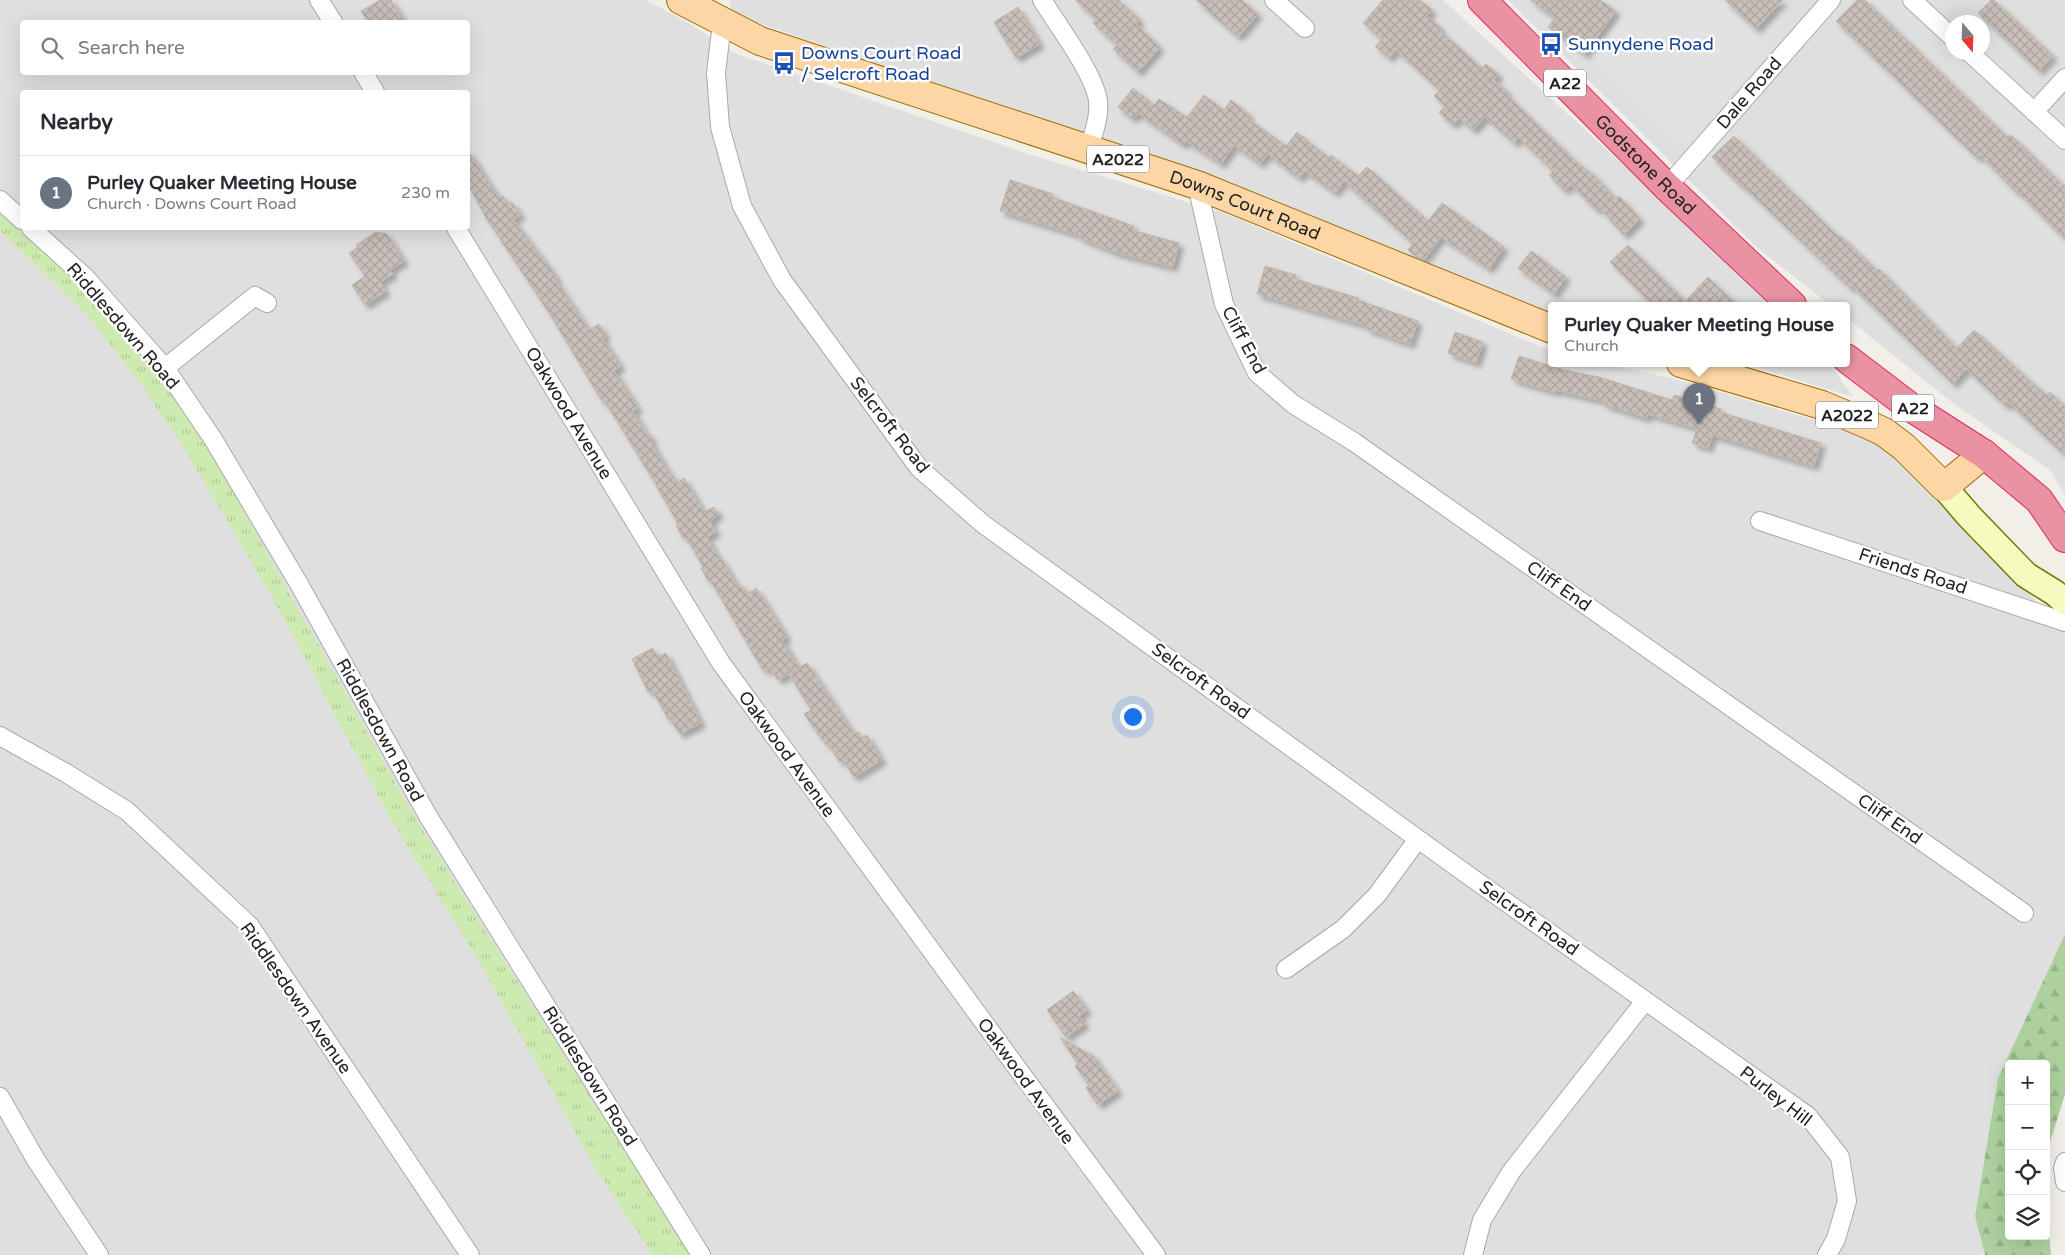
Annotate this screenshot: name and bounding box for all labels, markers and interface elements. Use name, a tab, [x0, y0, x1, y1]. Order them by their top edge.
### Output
north arrow	[1945, 15, 1990, 60]
search box	[20, 20, 470, 75]
bus stop icon: Sunnydene Road	[1538, 31, 1564, 57]
place label: Sunnydene Road	[1568, 33, 1714, 55]
icon: search	[38, 34, 66, 62]
text: Search here	[78, 37, 185, 59]
place label: Downs Court Road / Selcroft Road	[801, 42, 961, 85]
bus stop icon: Downs Court Road / Selcroft Road	[771, 50, 797, 76]
street label: Dale Road	[1712, 53, 1786, 133]
road number: A22	[1544, 70, 1586, 96]
text: Nearby	[40, 110, 113, 135]
street label: Godstone Road	[1590, 110, 1700, 219]
road number: A2022	[1087, 146, 1149, 172]
street label: Downs Court Road	[1167, 166, 1324, 245]
text: Purley Quaker Meeting House	[87, 172, 357, 194]
text: 1	[51, 183, 61, 203]
text: 230 m	[401, 183, 450, 203]
text: Church · Downs Court Road	[87, 194, 297, 214]
street label: Riddlesdown Road	[62, 258, 184, 394]
street label: Cliff End	[1217, 302, 1271, 378]
popup	[1548, 302, 1850, 367]
text: Purley Quaker Meeting House	[1564, 314, 1834, 336]
text: Church	[1564, 336, 1619, 356]
street label: Oakwood Avenue	[521, 343, 617, 483]
street label: Selcroft Road	[846, 372, 934, 478]
pin: 1	[1683, 383, 1715, 424]
road number: A22	[1892, 394, 1934, 422]
road number: A2022	[1816, 402, 1878, 428]
street label: Friends Road	[1856, 543, 1970, 599]
street label: Cliff End	[1522, 556, 1596, 616]
street label: Selcroft Road	[1147, 638, 1255, 724]
street label: Riddlesdown Road	[331, 654, 429, 806]
street label: Oakwood Avenue	[734, 687, 840, 821]
your location	[1120, 704, 1146, 730]
street label: Cliff End	[1853, 789, 1927, 849]
street label: Selcroft Road	[1475, 876, 1583, 960]
street label: Riddlesdown Avenue	[235, 918, 357, 1078]
street label: Riddlesdown Road	[538, 1002, 642, 1150]
street label: Oakwood Avenue	[973, 1014, 1079, 1148]
map controls	[2005, 1060, 2050, 1240]
button: +	[2005, 1060, 2050, 1105]
street label: Purley Hill	[1735, 1061, 1817, 1131]
button: −	[2005, 1105, 2050, 1150]
button: locate	[2005, 1150, 2050, 1195]
button: layers	[2005, 1195, 2050, 1240]

